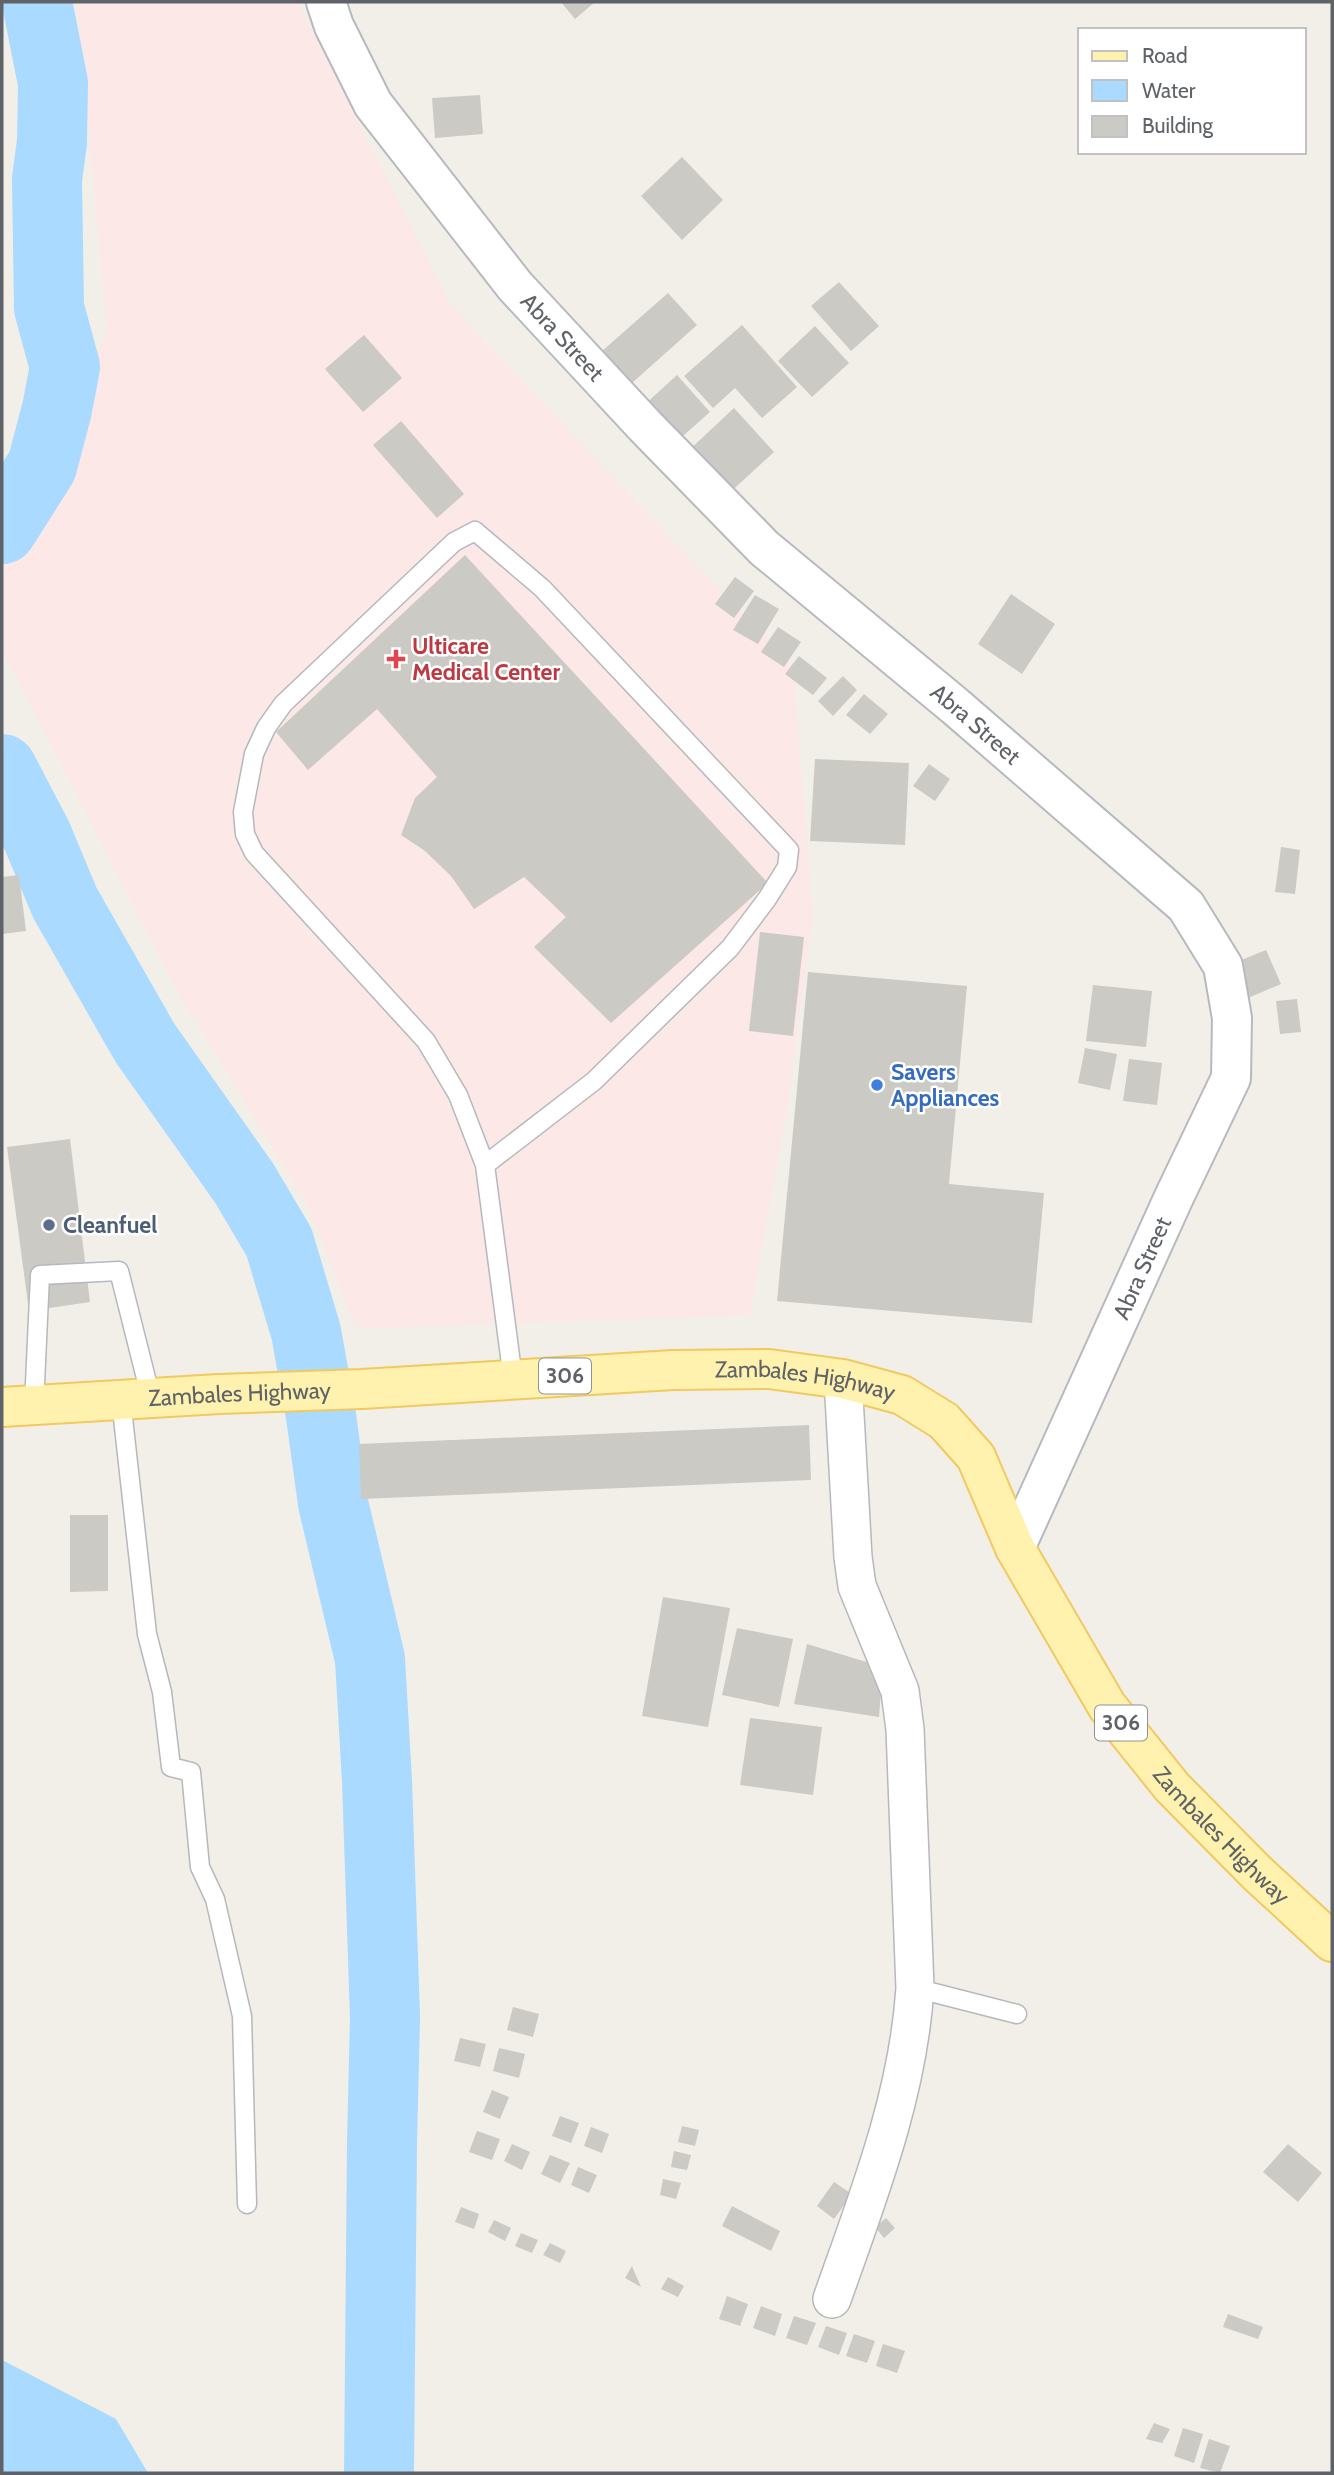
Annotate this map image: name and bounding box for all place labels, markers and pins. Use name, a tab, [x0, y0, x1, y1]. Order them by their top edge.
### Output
place label: Ulticare Medical Center	[412, 632, 560, 686]
marker: Ulticare Medical Center	[386, 649, 406, 669]
place label: Savers Appliances	[891, 1058, 1000, 1112]
marker: Savers Appliances	[869, 1077, 885, 1093]
place label: Cleanfuel	[63, 1211, 157, 1239]
marker: Cleanfuel	[41, 1217, 57, 1233]

